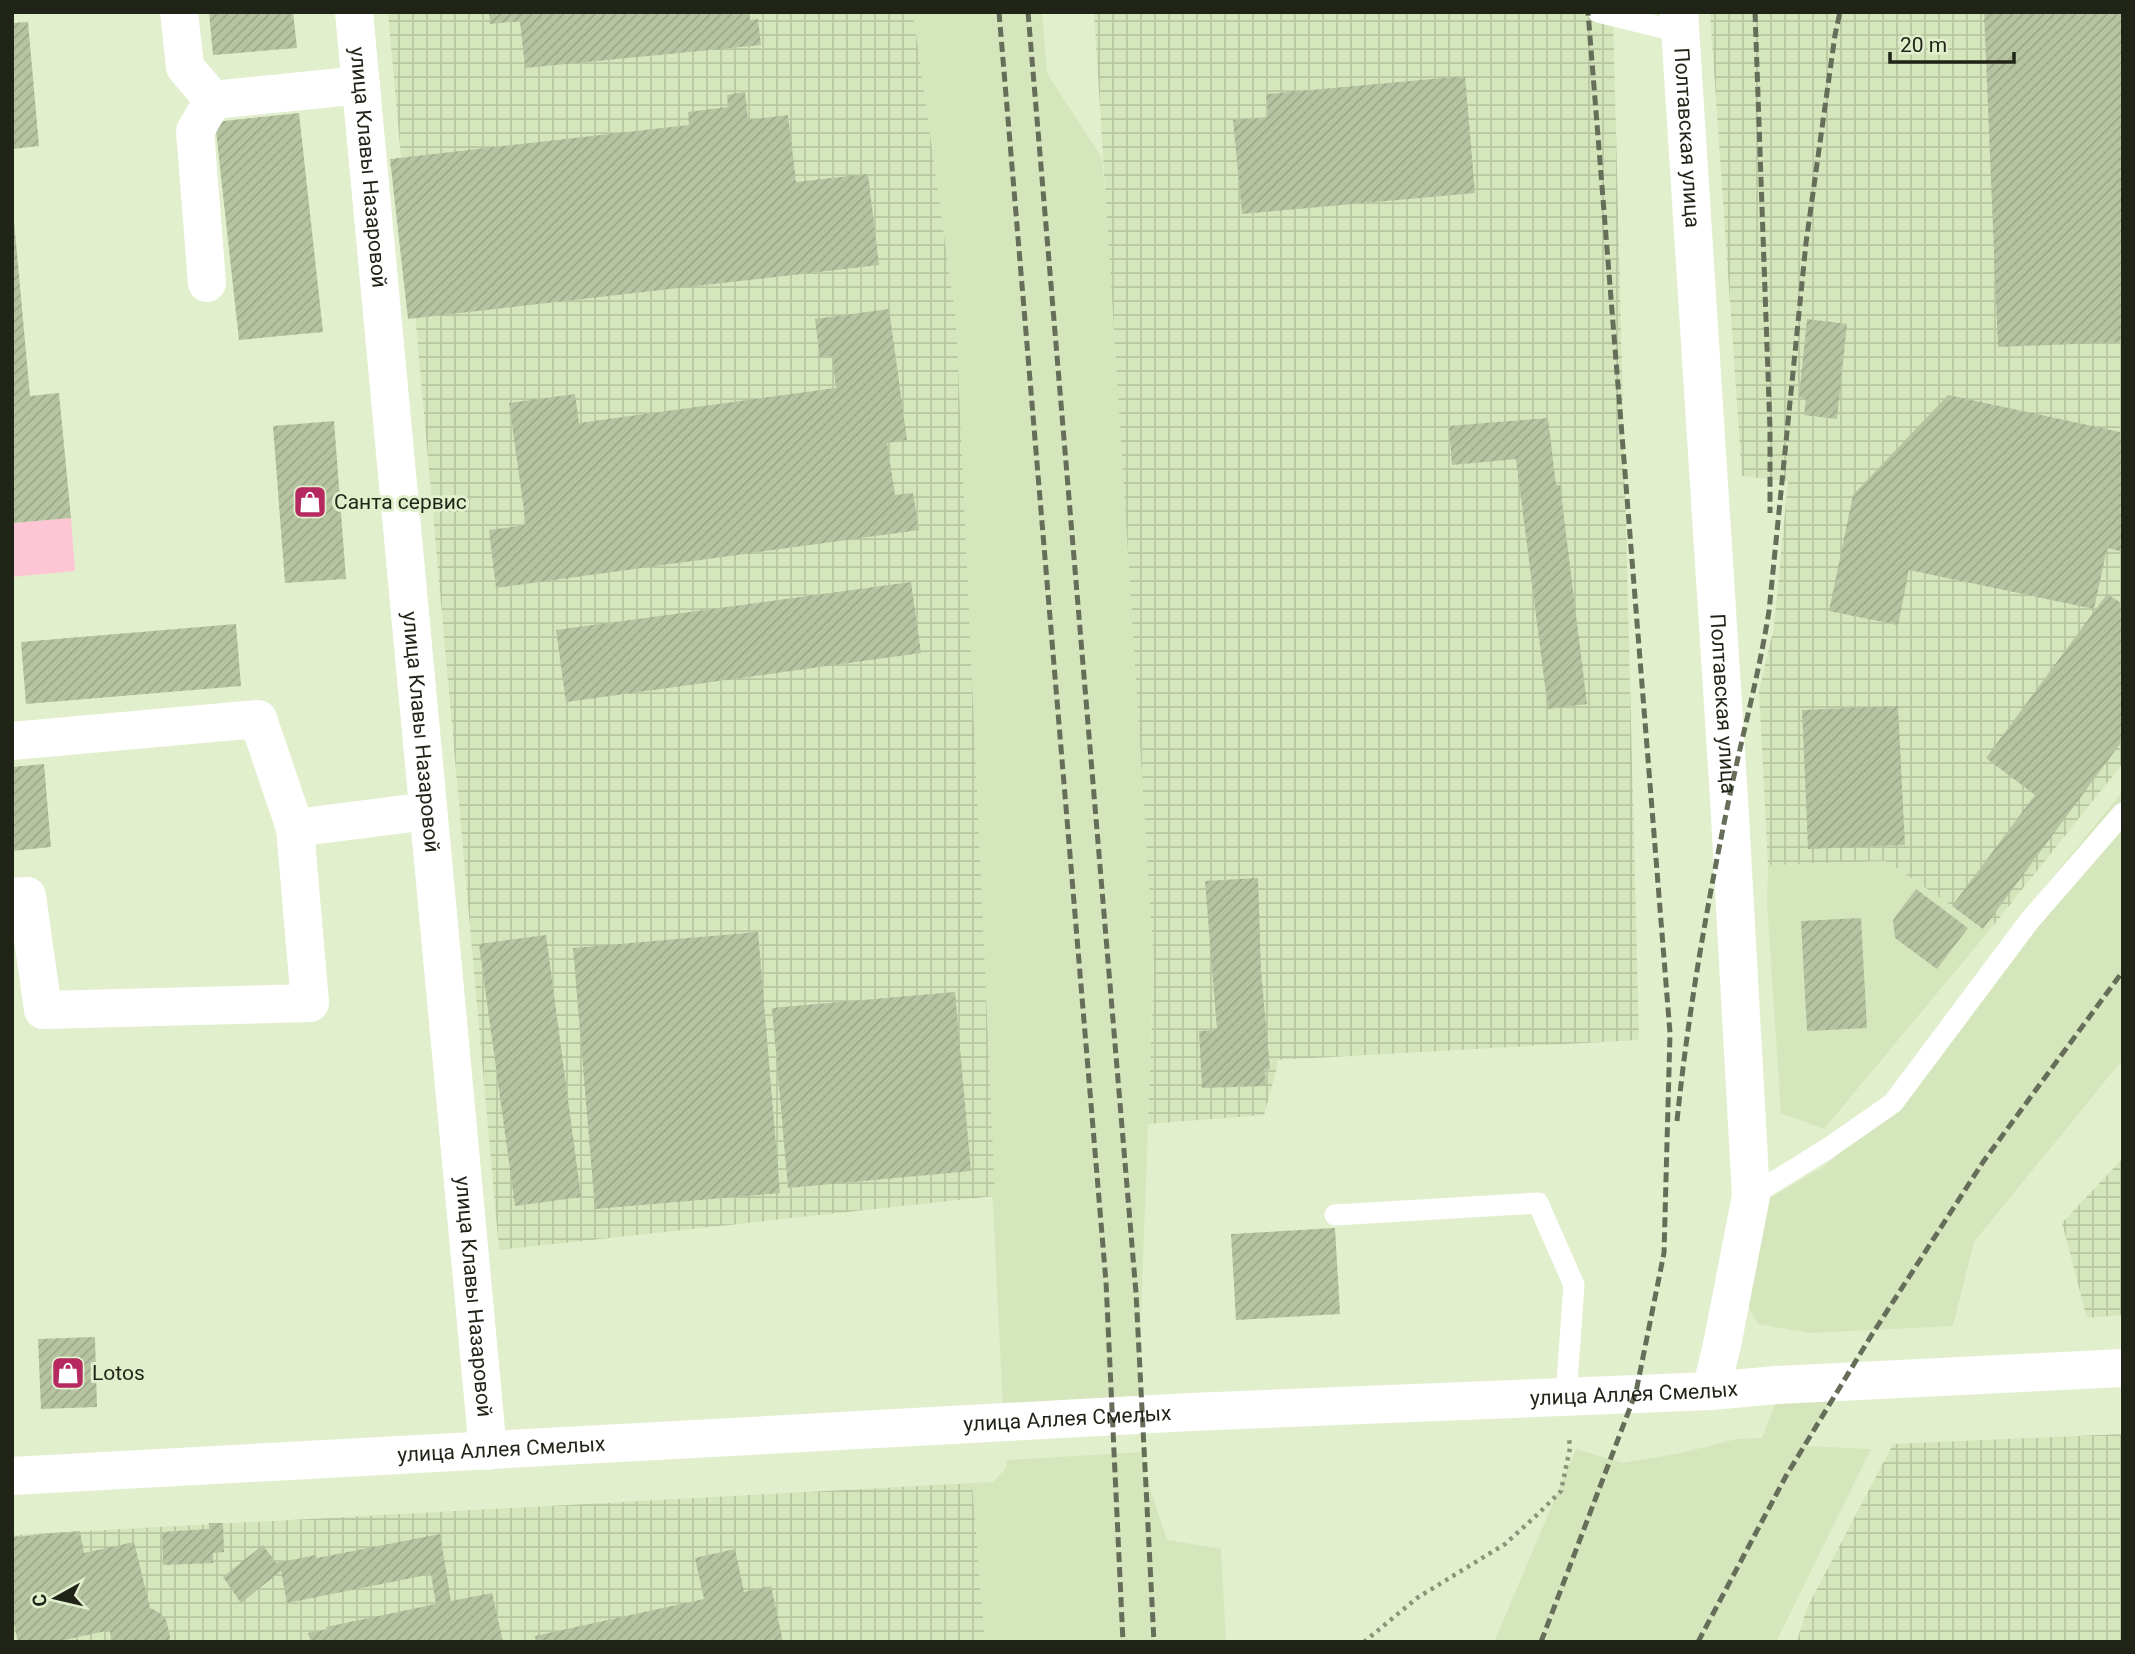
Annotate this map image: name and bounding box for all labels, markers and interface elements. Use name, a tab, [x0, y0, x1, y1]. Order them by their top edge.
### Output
scale bar	[1890, 21, 2014, 65]
text: 20 m	[1900, 33, 1947, 57]
street label: улица Клавы Назаровой	[345, 46, 392, 289]
street label: Полтавская улица	[1669, 47, 1705, 229]
shop icon: Санта сервис	[291, 483, 329, 521]
place label: Санта сервис	[334, 490, 467, 514]
street label: улица Клавы Назаровой	[398, 610, 444, 853]
street label: Полтавская улица	[1705, 613, 1741, 794]
street label: улица Клавы Назаровой	[450, 1175, 497, 1418]
shop icon: Lotos	[49, 1354, 87, 1392]
place label: Lotos	[92, 1361, 145, 1385]
street label: улица Аллея Смелых	[1529, 1377, 1739, 1410]
street label: улица Аллея Смелых	[963, 1401, 1172, 1436]
street label: улица Аллея Смелых	[397, 1432, 606, 1467]
north arrow	[21, 1563, 91, 1633]
text: С	[27, 1593, 52, 1608]

